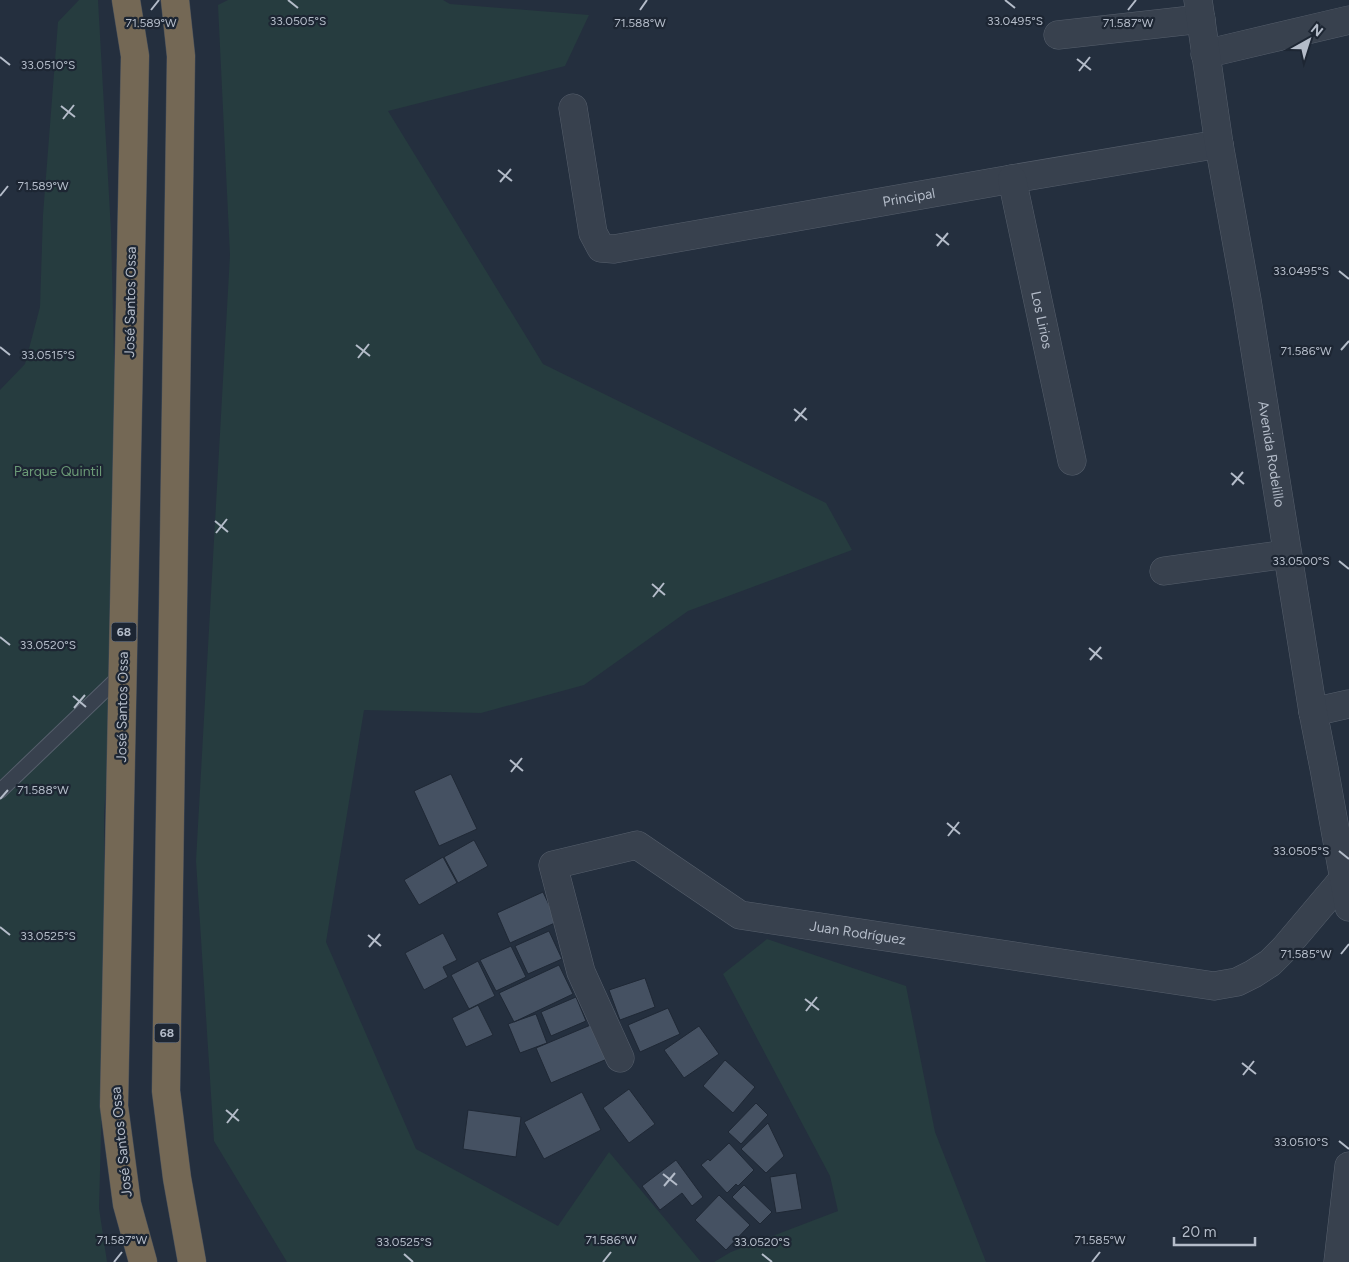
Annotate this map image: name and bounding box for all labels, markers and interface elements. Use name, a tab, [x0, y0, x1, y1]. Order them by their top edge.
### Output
text: 33.0505°S	[270, 14, 326, 28]
text: 33.0495°S	[987, 14, 1043, 28]
north arrow	[1284, 15, 1334, 65]
text: 71.589°W	[126, 16, 177, 30]
text: 71.588°W	[614, 16, 666, 30]
text: 71.587°W	[1103, 16, 1154, 30]
text: N	[1307, 20, 1326, 40]
text: 33.0510°S	[21, 58, 75, 72]
text: 71.589°W	[18, 179, 69, 193]
street label: Principal	[881, 185, 937, 211]
street label: José Santos Ossa	[121, 246, 140, 358]
text: 33.0495°S	[1273, 264, 1329, 278]
street label: Los Lirios	[1027, 290, 1056, 350]
text: 71.586°W	[1281, 344, 1332, 358]
text: 33.0515°S	[21, 348, 75, 362]
street label: Avenida Rodelillo	[1254, 400, 1288, 508]
park label: Parque Quintil	[14, 463, 102, 480]
text: 33.0500°S	[1272, 554, 1330, 568]
road number: 68	[112, 622, 136, 642]
text: 33.0520°S	[20, 638, 76, 652]
street label: José Santos Ossa	[113, 651, 132, 763]
text: 71.588°W	[17, 783, 69, 797]
text: 33.0505°S	[1273, 844, 1329, 858]
street label: Juan Rodríguez	[808, 918, 907, 949]
text: 33.0525°S	[20, 929, 76, 943]
text: 71.585°W	[1280, 947, 1332, 961]
road number: 68	[154, 1024, 180, 1042]
street label: José Santos Ossa	[107, 1086, 136, 1198]
text: 33.0510°S	[1274, 1135, 1328, 1149]
scale bar	[1174, 1214, 1255, 1246]
text: 20 m	[1182, 1223, 1216, 1241]
text: 71.587°W	[97, 1233, 148, 1247]
text: 71.586°W	[586, 1233, 637, 1247]
text: 71.585°W	[1074, 1233, 1126, 1247]
text: 33.0525°S	[376, 1235, 432, 1249]
text: 33.0520°S	[734, 1235, 790, 1249]

